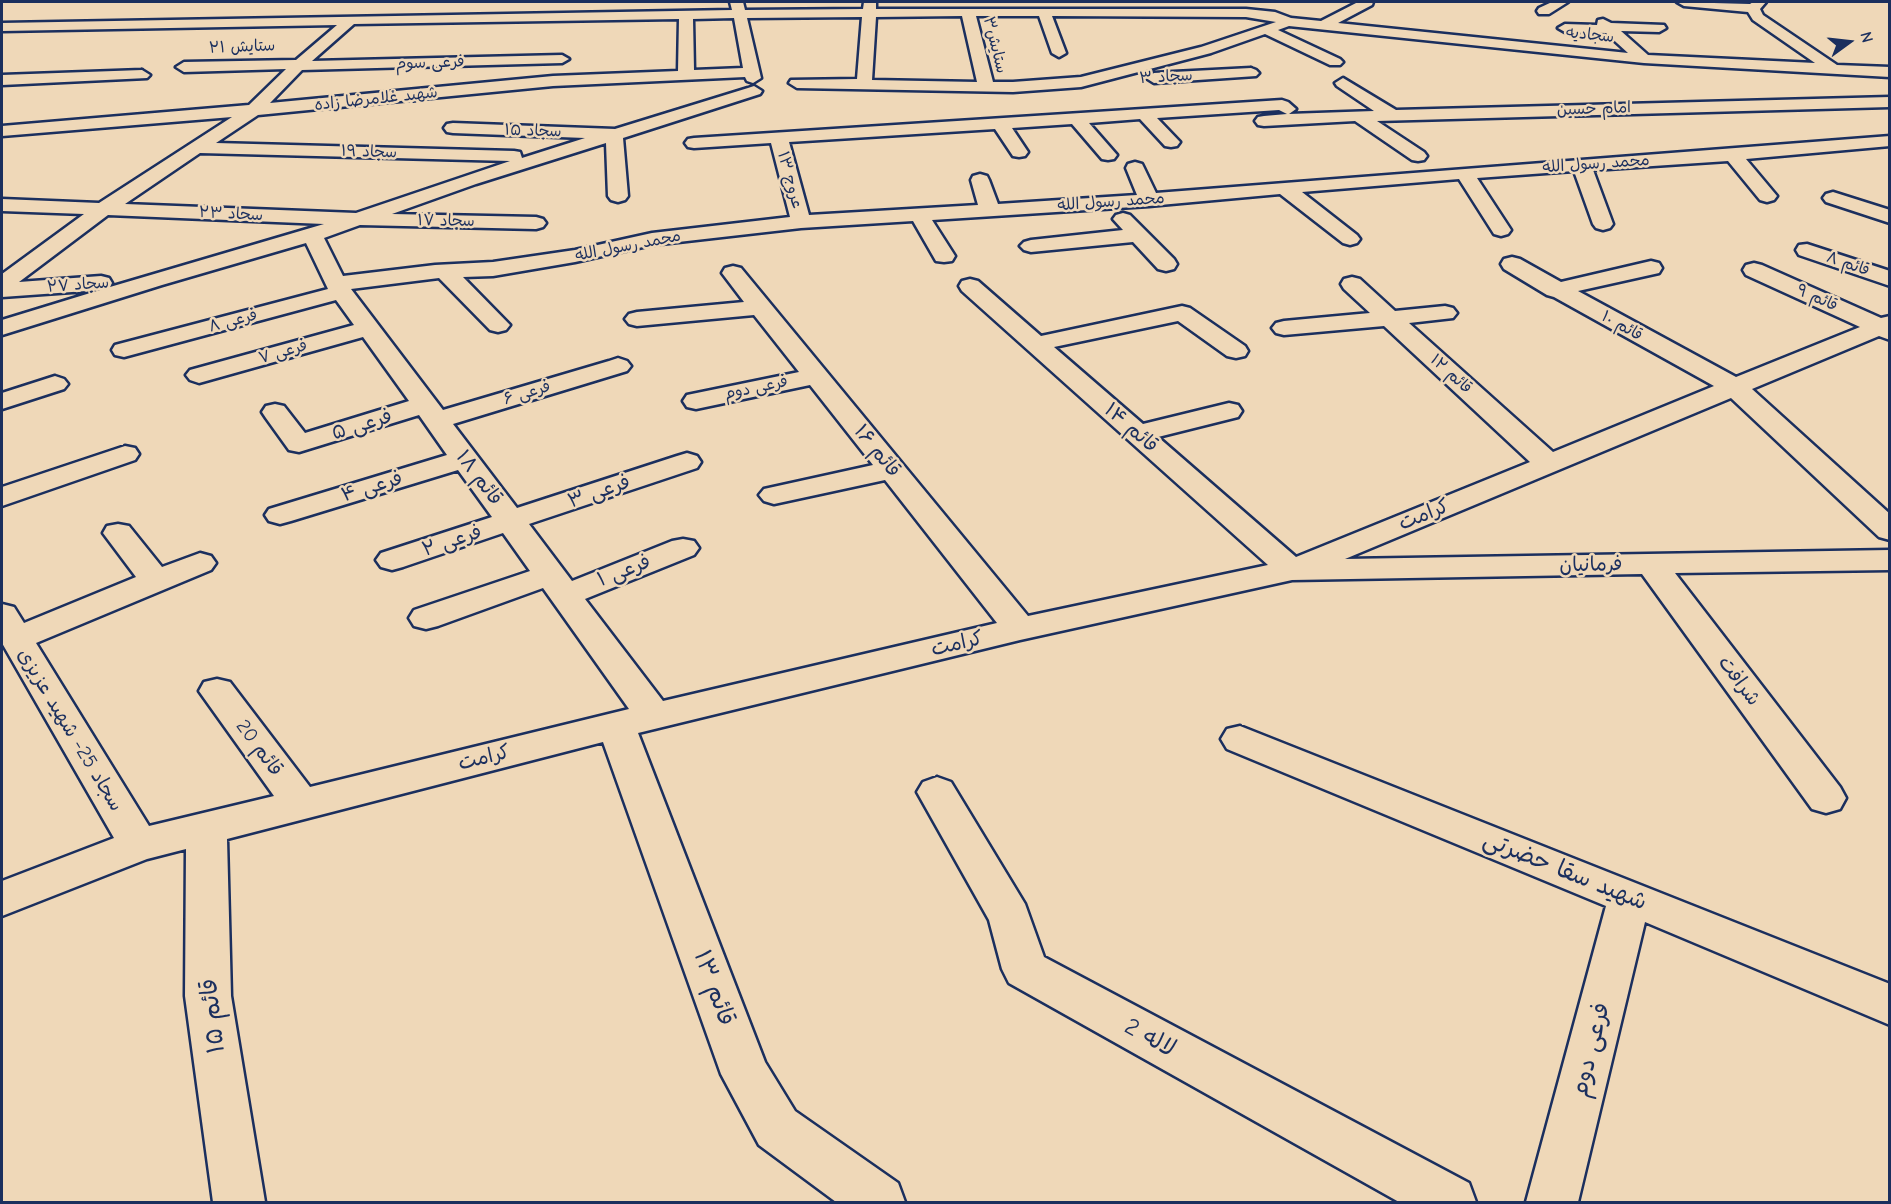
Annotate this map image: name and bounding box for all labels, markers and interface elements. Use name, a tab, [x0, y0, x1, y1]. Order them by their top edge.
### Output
north arrow	[1819, 12, 1879, 72]
street label: ستایش۳	[979, 15, 1011, 75]
street label: سجادیه	[1565, 23, 1615, 47]
text: N	[1856, 30, 1876, 45]
street label: ستایش ۲۱	[208, 36, 276, 58]
street label: فرعی سوم	[395, 52, 465, 74]
street label: سجاد ۳	[1139, 66, 1193, 88]
street label: شهید غلامرضا زاده	[313, 83, 439, 115]
street label: امام حسین	[1557, 98, 1631, 120]
street label: سجاد ۱۵	[504, 120, 562, 142]
street label: سجاد ۱۹	[341, 141, 397, 163]
street label: عروج ۱۳	[773, 149, 807, 211]
street label: محمد رسول الله	[1542, 151, 1650, 177]
street label: محمد رسول الله	[1057, 189, 1165, 215]
street label: سحاد ۲۳	[198, 203, 264, 225]
street label: سجاد ۱۷	[417, 211, 475, 231]
street label: محمد رسول الله	[573, 226, 683, 266]
street label: قائم ۸	[1824, 248, 1872, 280]
street label: سجاد ۲۷	[46, 273, 110, 297]
street label: قائم ۹	[1793, 280, 1841, 316]
street label: فرعی ۸	[207, 305, 259, 337]
street label: قائم ۱۰	[1598, 307, 1646, 345]
street label: فرعی ۷	[256, 336, 310, 368]
street label: قائم ۱۲	[1426, 350, 1476, 398]
street label: فرعی دوم	[723, 372, 789, 404]
street label: فرعی ۶	[501, 377, 553, 409]
street label: قائم ۱۴	[1099, 398, 1163, 458]
street label: فرعی ۵	[329, 404, 395, 446]
street label: قائم ۱۶	[849, 420, 905, 482]
street label: قائم ۱۸	[451, 446, 507, 510]
street label: فرعی ۴	[338, 466, 406, 508]
street label: فرعی ۳	[565, 470, 633, 514]
street label: کرامت	[1395, 494, 1453, 536]
street label: فرعی ۲	[419, 520, 485, 562]
street label: فرعی ۱	[594, 550, 654, 592]
street label: فرمانیان	[1559, 552, 1623, 578]
street label: کرامت	[929, 626, 985, 662]
street label: سجاد 25- شهید عزیزی	[12, 644, 128, 816]
street label: شرافت	[1713, 651, 1765, 711]
street label: قائم 20	[230, 715, 288, 781]
street label: کرامت	[456, 740, 512, 776]
street label: شهید سقا حضرتی	[1479, 825, 1651, 917]
street label: قائم ۱۳	[687, 946, 741, 1030]
street label: قائم ۱۵	[195, 977, 231, 1055]
street label: فرعی دوم	[1565, 1000, 1617, 1100]
street label: لاله 2	[1119, 1012, 1181, 1064]

